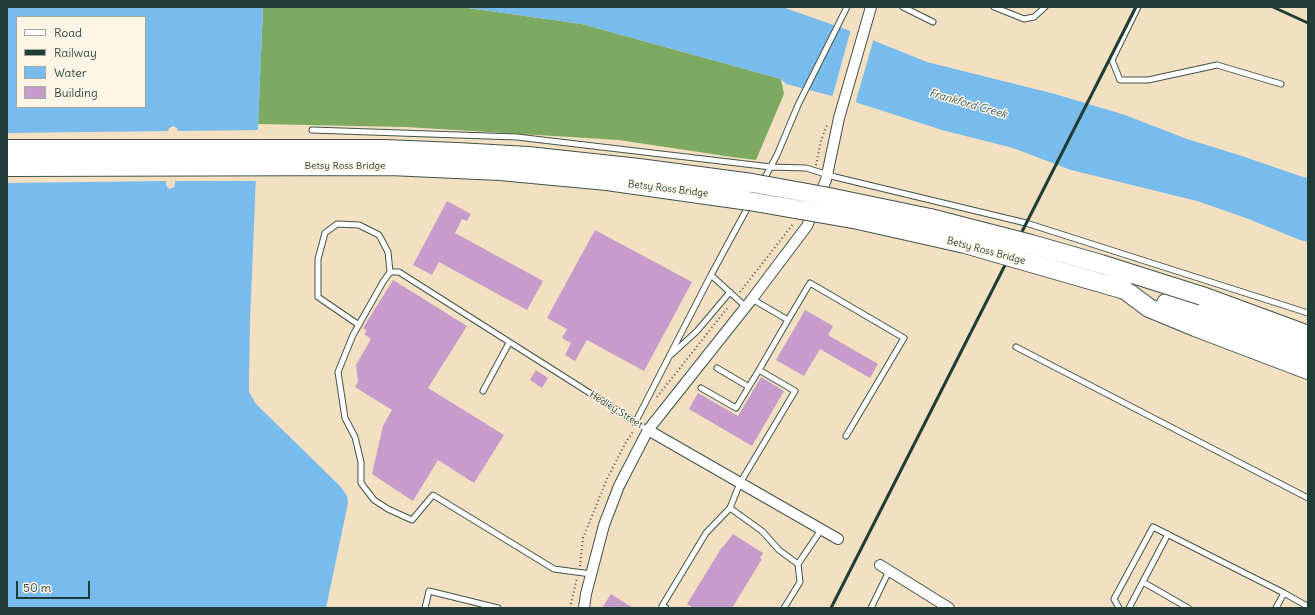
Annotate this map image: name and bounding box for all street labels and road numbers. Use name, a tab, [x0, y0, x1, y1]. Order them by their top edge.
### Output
street label: Betsy Ross Bridge	[304, 160, 386, 172]
street label: Betsy Ross Bridge	[627, 178, 709, 200]
street label: Betsy Ross Bridge	[945, 235, 1027, 267]
street label: Hedley Street	[587, 389, 645, 431]

